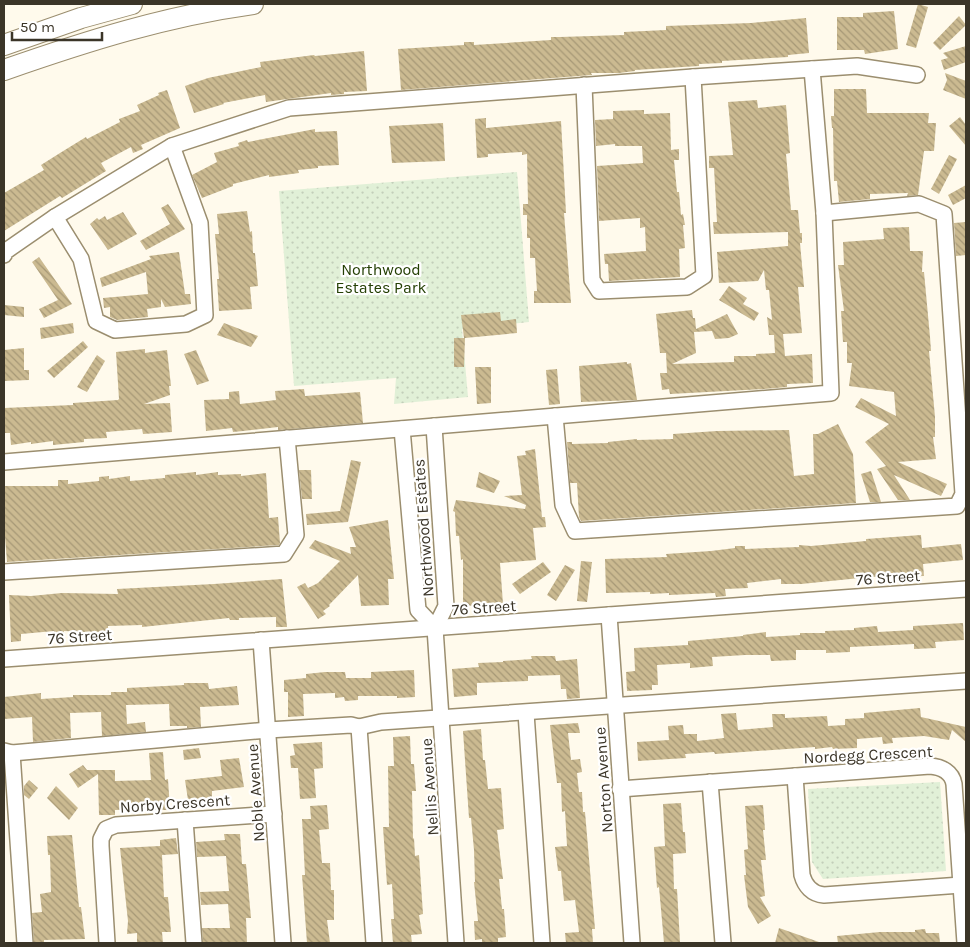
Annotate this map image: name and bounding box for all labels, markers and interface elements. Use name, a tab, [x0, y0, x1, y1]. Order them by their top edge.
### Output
scale bar	[12, 10, 102, 42]
text: 50 m	[20, 18, 55, 36]
park label: Northwood Estates Park	[335, 260, 427, 297]
street label: Northwood Estates	[409, 458, 438, 598]
street label: 76 Street	[855, 566, 921, 589]
street label: 76 Street	[451, 596, 517, 619]
street label: 76 Street	[47, 625, 113, 648]
street label: Norton Avenue	[590, 726, 617, 834]
street label: Nellis Avenue	[417, 738, 442, 836]
street label: Nordegg Crescent	[803, 742, 933, 767]
street label: Noble Avenue	[243, 743, 268, 843]
street label: Norby Crescent	[119, 790, 231, 817]

